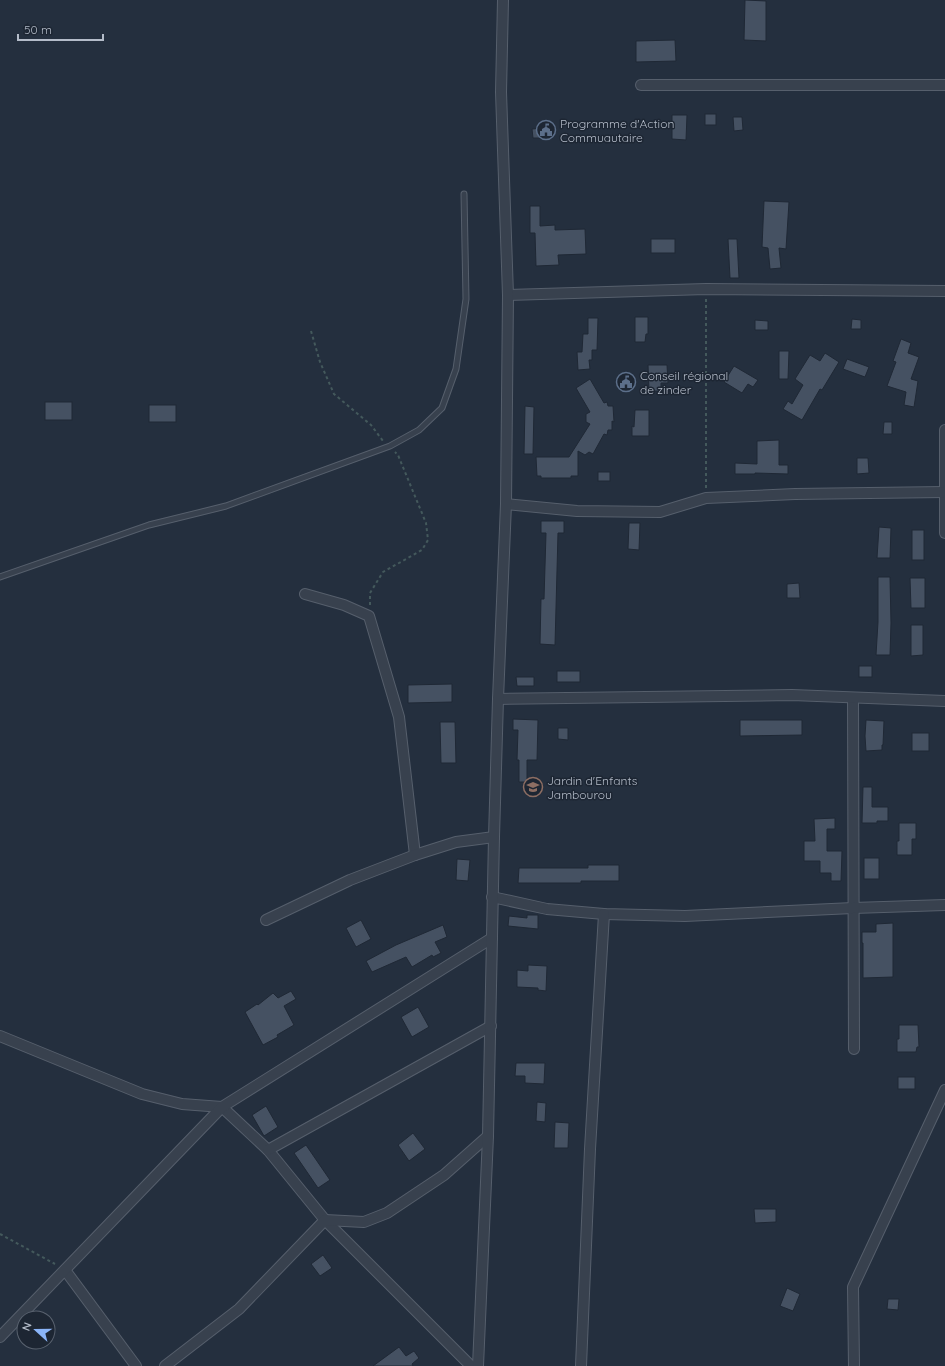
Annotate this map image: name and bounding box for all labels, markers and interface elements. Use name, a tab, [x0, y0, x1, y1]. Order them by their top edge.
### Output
scale bar	[18, 16, 103, 42]
text: 50 m	[24, 22, 52, 37]
place label: Programme d'Action Commuautaire	[560, 116, 674, 145]
public building icon: Programme d'Action Commuautaire	[535, 119, 557, 141]
place label: Conseil régional de zinder	[640, 368, 728, 397]
public building icon: Conseil régional de zinder	[615, 371, 637, 393]
place label: Jardin d'Enfants Jambourou	[547, 773, 638, 802]
school or university icon: Jardin d'Enfants Jambourou	[522, 776, 544, 798]
north arrow	[16, 1310, 56, 1350]
text: N	[19, 1320, 35, 1333]

